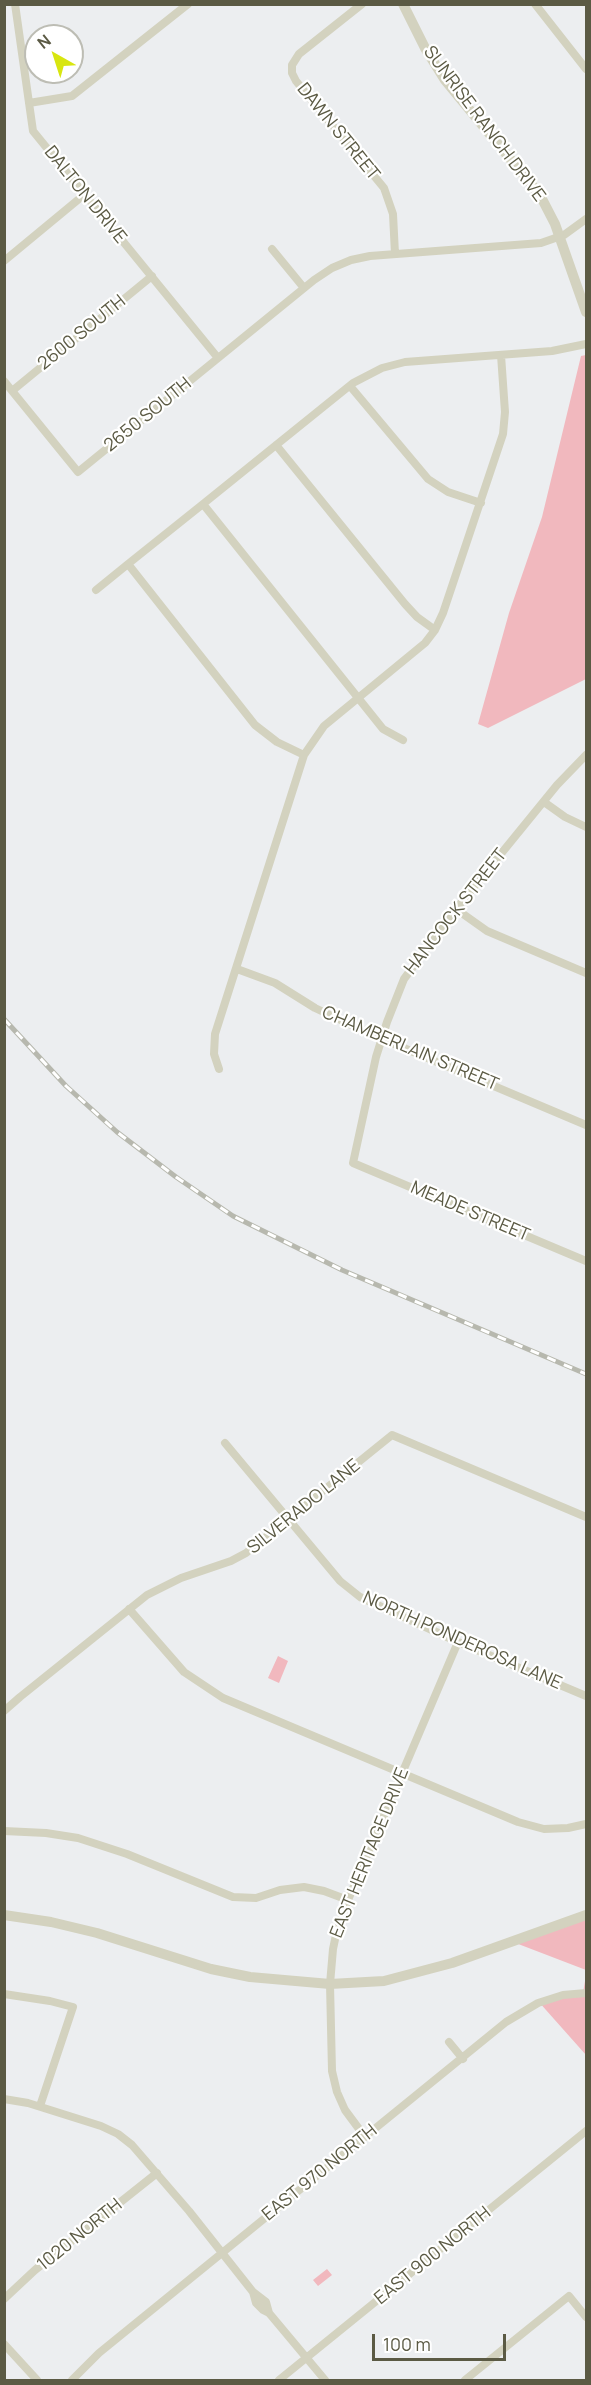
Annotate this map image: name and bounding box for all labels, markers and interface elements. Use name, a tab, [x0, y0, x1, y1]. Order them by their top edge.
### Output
north arrow	[24, 24, 84, 84]
text: N	[33, 29, 55, 54]
street label: SUNRISE RANCH DRIVE	[418, 42, 550, 206]
street label: DAWN STREET	[292, 79, 384, 185]
street label: DALTON DRIVE	[39, 142, 131, 248]
street label: 2600 SOUTH	[34, 291, 130, 375]
street label: 2650 SOUTH	[100, 373, 196, 457]
street label: HANCOCK STREET	[400, 845, 512, 979]
street label: CHAMBERLAIN STREET	[319, 1002, 501, 1096]
street label: MEADE STREET	[407, 1177, 533, 1247]
street label: SILVERADO LANE	[243, 1455, 365, 1559]
street label: NORTH PONDEROSA LANE	[359, 1587, 565, 1695]
street label: EAST HERITAGE DRIVE	[326, 1765, 414, 1941]
street label: EAST 970 NORTH	[258, 2120, 382, 2226]
street label: 1020 NORTH	[33, 2194, 127, 2276]
street label: EAST 900 NORTH	[371, 2203, 495, 2309]
scale bar	[375, 2322, 508, 2360]
text: 100 m	[383, 2332, 431, 2356]

